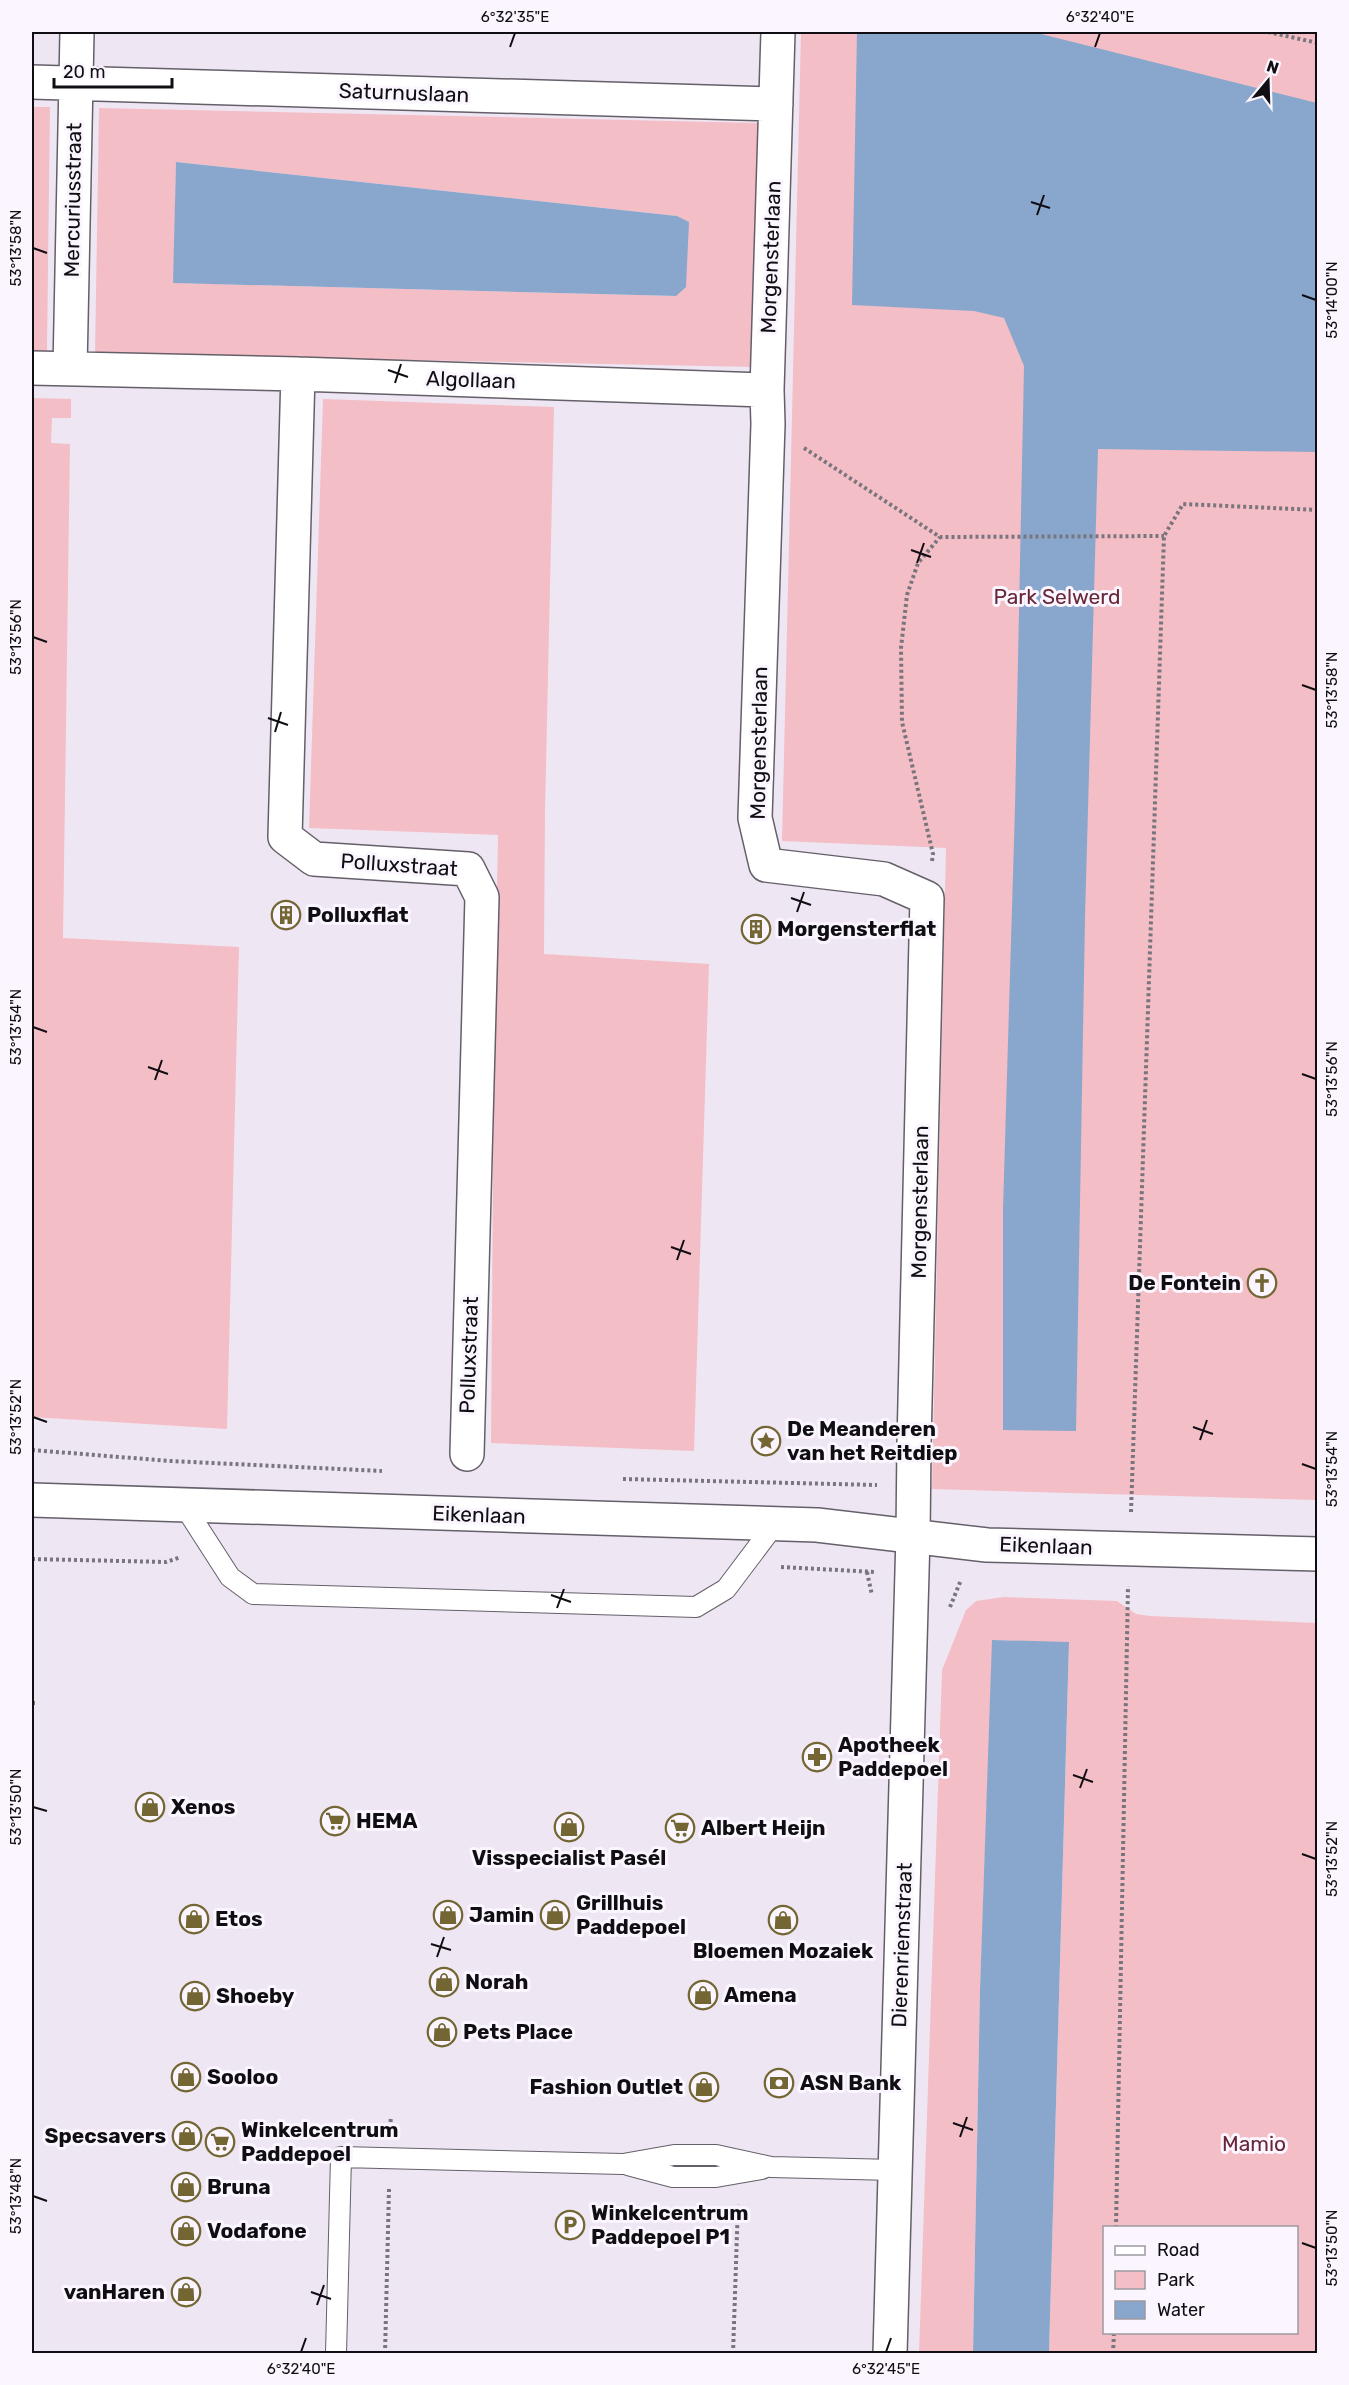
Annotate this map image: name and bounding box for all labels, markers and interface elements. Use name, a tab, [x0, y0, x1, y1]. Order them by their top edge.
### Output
text: 6°32'35"E	[481, 8, 549, 26]
text: 6°32'40"E	[1066, 8, 1134, 26]
scale bar	[54, 51, 172, 89]
north arrow	[1238, 51, 1298, 111]
text: N	[1264, 56, 1281, 78]
text: 20 m	[63, 61, 105, 83]
street label: Saturnuslaan	[338, 78, 470, 107]
street label: Mercuriusstraat	[59, 122, 86, 278]
street label: Morgensterlaan	[755, 180, 786, 334]
text: 53°13'58"N	[7, 210, 25, 286]
text: 53°14'00"N	[1323, 261, 1341, 339]
street label: Algollaan	[426, 365, 516, 394]
park label: Park Selwerd	[993, 584, 1121, 609]
text: 53°13'56"N	[7, 599, 25, 675]
text: 53°13'58"N	[1323, 652, 1341, 728]
street label: Morgensterlaan	[745, 666, 772, 820]
street label: Polluxstraat	[340, 848, 459, 881]
building icon: Polluxflat	[270, 899, 302, 931]
place label: Polluxflat	[307, 902, 409, 927]
building icon: Morgensterflat	[740, 913, 772, 945]
place label: Morgensterflat	[777, 916, 936, 941]
text: 53°13'54"N	[7, 989, 25, 1065]
text: 53°13'56"N	[1323, 1041, 1341, 1117]
street label: Morgensterlaan	[906, 1125, 933, 1279]
church icon: De Fontein	[1246, 1267, 1278, 1299]
place label: De Fontein	[1128, 1270, 1241, 1295]
street label: Polluxstraat	[454, 1296, 483, 1414]
text: 53°13'52"N	[7, 1379, 25, 1455]
place label: De Meanderen van het Reitdiep	[787, 1416, 957, 1465]
place icon: De Meanderen van het Reitdiep	[750, 1425, 782, 1457]
text: 53°13'54"N	[1323, 1431, 1341, 1507]
street label: Eikenlaan	[432, 1500, 526, 1529]
street label: Eikenlaan	[999, 1531, 1093, 1560]
place label: Apotheek Paddepoel	[838, 1732, 948, 1781]
pharmacy icon: Apotheek Paddepoel	[801, 1741, 833, 1773]
text: 53°13'50"N	[7, 1769, 25, 1845]
shop icon: Xenos	[134, 1791, 166, 1823]
place label: Xenos	[171, 1794, 235, 1819]
supermarket icon: HEMA	[319, 1805, 351, 1837]
place label: HEMA	[356, 1808, 418, 1833]
shop icon: Visspecialist Pasél	[553, 1811, 585, 1843]
supermarket icon: Albert Heijn	[664, 1812, 696, 1844]
place label: Albert Heijn	[701, 1815, 826, 1840]
text: 53°13'52"N	[1323, 1821, 1341, 1897]
place label: Visspecialist Pasél	[472, 1845, 666, 1870]
street label: Dierenriemstraat	[886, 1862, 917, 2028]
place label: Grillhuis Paddepoel	[576, 1890, 686, 1939]
shop icon: Jamin	[432, 1899, 464, 1931]
shop icon: Grillhuis Paddepoel	[539, 1899, 571, 1931]
place label: Jamin	[469, 1902, 534, 1927]
shop icon: Etos	[178, 1903, 210, 1935]
shop icon: Bloemen Mozaiek	[767, 1904, 799, 1936]
place label: Etos	[215, 1906, 263, 1931]
place label: Bloemen Mozaiek	[693, 1938, 874, 1963]
shop icon: Norah	[428, 1966, 460, 1998]
place label: Norah	[465, 1969, 528, 1994]
shop icon: Amena	[687, 1979, 719, 2011]
shop icon: Shoeby	[179, 1980, 211, 2012]
place label: Amena	[724, 1982, 797, 2007]
place label: Shoeby	[216, 1983, 295, 2008]
shop icon: Pets Place	[426, 2016, 458, 2048]
place label: Pets Place	[463, 2019, 573, 2044]
shop icon: Sooloo	[170, 2061, 202, 2093]
place label: Sooloo	[207, 2064, 278, 2089]
bank icon: ASN Bank	[763, 2067, 795, 2099]
place label: ASN Bank	[800, 2070, 902, 2095]
shop icon: Fashion Outlet	[688, 2071, 720, 2103]
place label: Fashion Outlet	[530, 2074, 683, 2099]
place label: Winkelcentrum Paddepoel	[241, 2117, 399, 2166]
shop icon: Specsavers	[171, 2120, 203, 2152]
place label: Specsavers	[45, 2123, 166, 2148]
supermarket icon: Winkelcentrum Paddepoel	[204, 2126, 236, 2158]
park label: Mamio	[1222, 2131, 1286, 2156]
text: 53°13'48"N	[7, 2158, 25, 2234]
shop icon: Bruna	[170, 2171, 202, 2203]
place label: Bruna	[207, 2174, 271, 2199]
place label: Winkelcentrum Paddepoel P1	[591, 2200, 749, 2249]
parking icon: Winkelcentrum Paddepoel P1	[554, 2209, 586, 2241]
text: 53°13'50"N	[1323, 2210, 1341, 2286]
shop icon: Vodafone	[170, 2215, 202, 2247]
place label: Vodafone	[207, 2218, 307, 2243]
legend	[1103, 2226, 1298, 2334]
text: Road	[1157, 2239, 1200, 2261]
text: Park	[1157, 2269, 1195, 2291]
shop icon: vanHaren	[170, 2276, 202, 2308]
place label: vanHaren	[64, 2279, 165, 2304]
text: Water	[1157, 2299, 1205, 2321]
text: 6°32'40"E	[267, 2360, 335, 2378]
text: 6°32'45"E	[852, 2360, 920, 2378]

